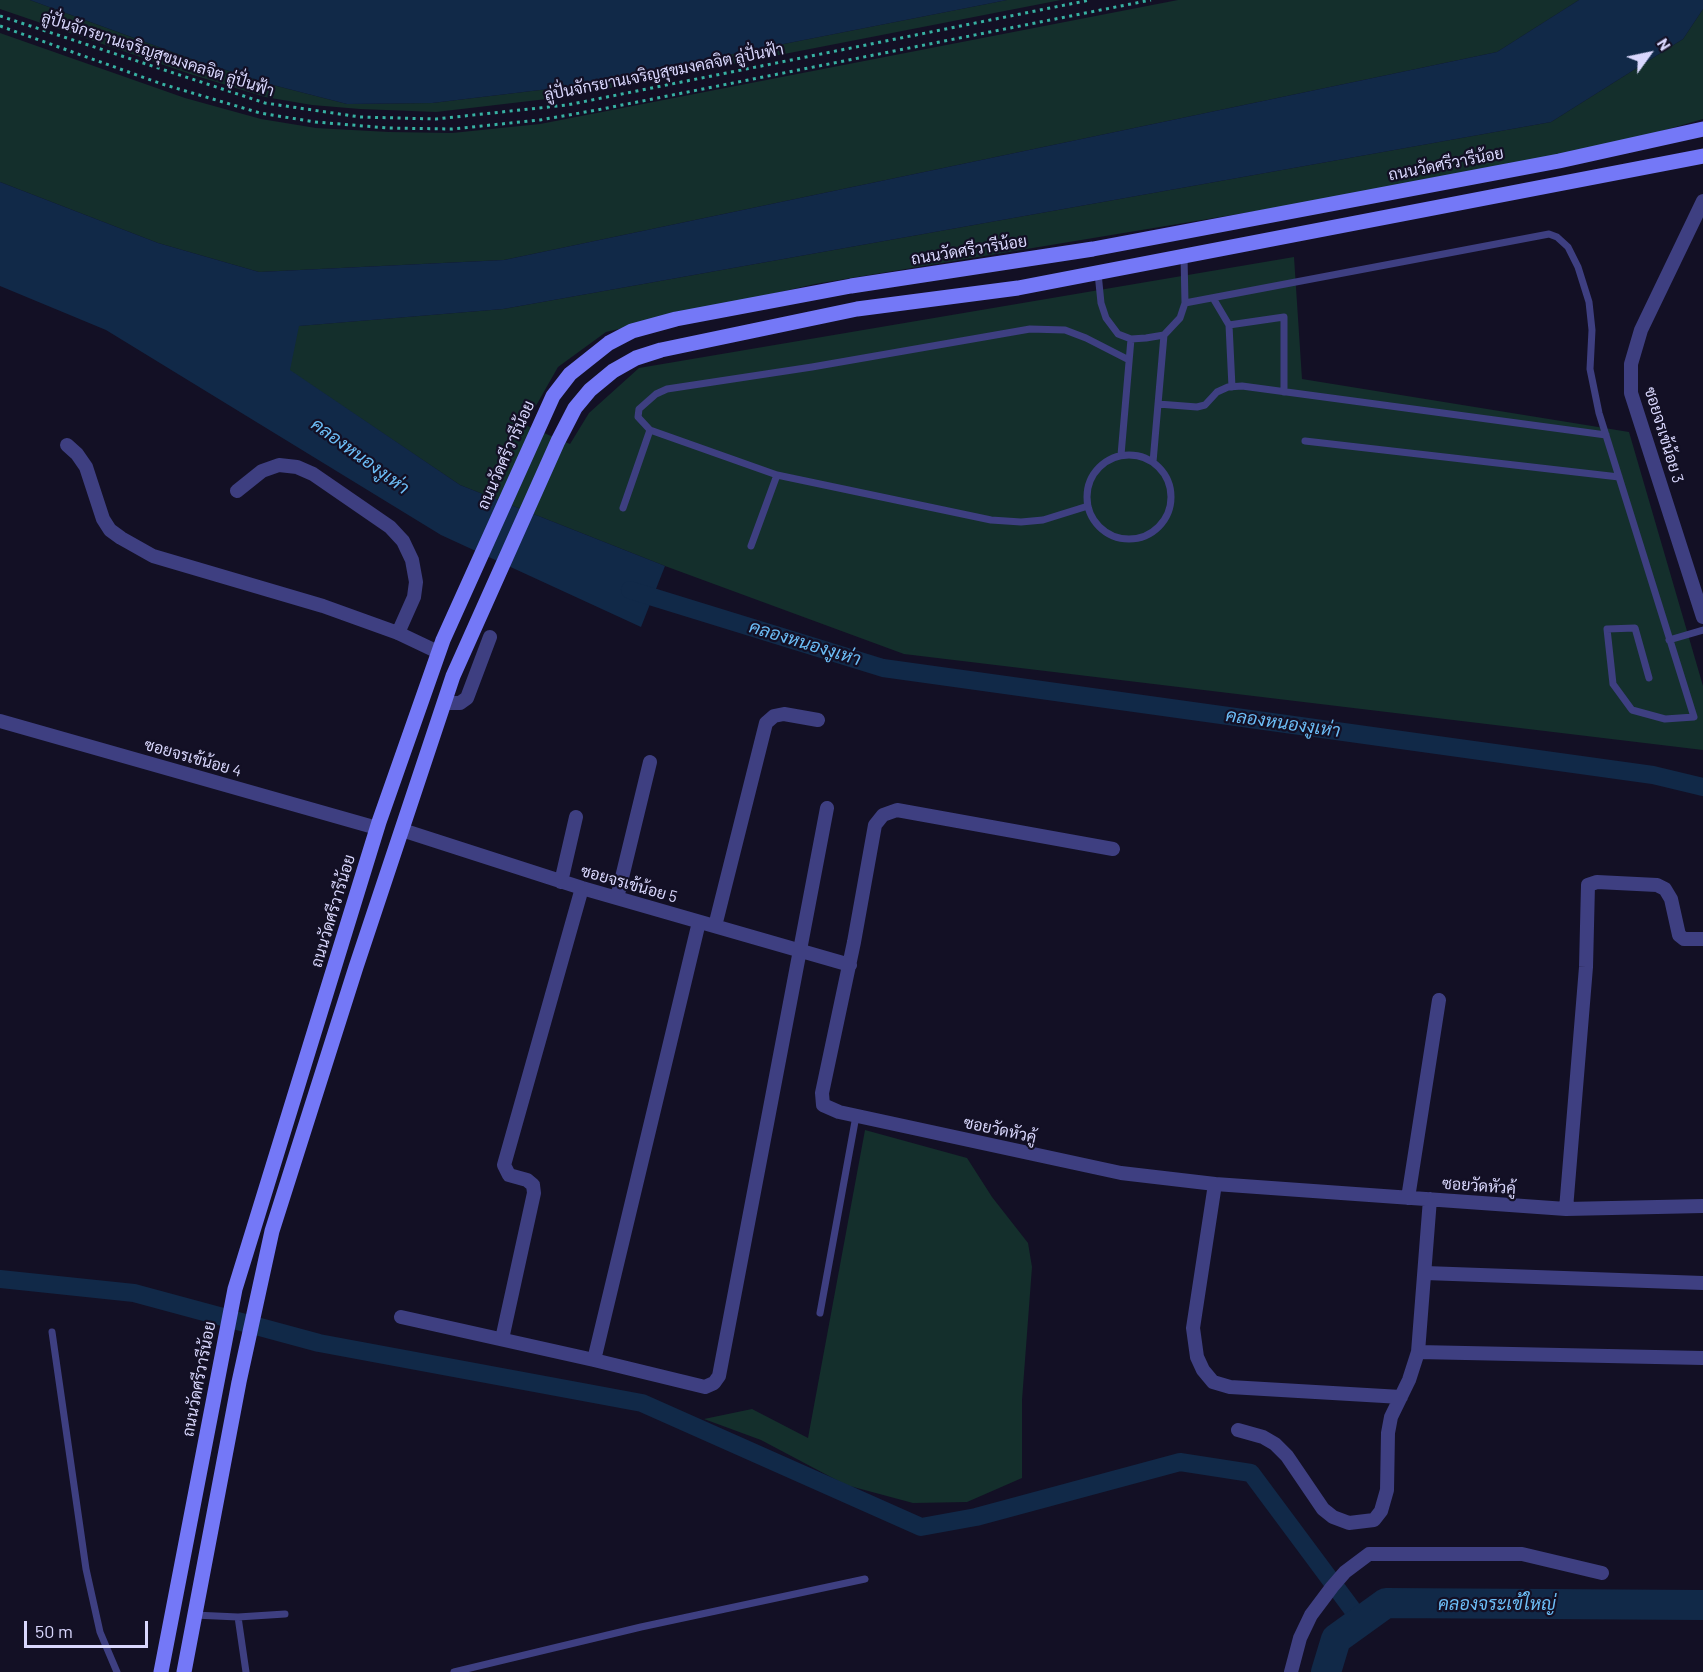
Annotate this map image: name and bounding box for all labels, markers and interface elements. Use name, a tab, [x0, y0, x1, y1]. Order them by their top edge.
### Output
street label: ลู่ปั่นจักรยานเจริญสุขมงคลจิต ลู่ปั่นฟ้า	[39, 7, 277, 101]
north arrow	[1619, 24, 1679, 84]
text: N	[1654, 34, 1675, 54]
street label: ลู่ปั่นจักรยานเจริญสุขมงคลจิต ลู่ปั่นฟ้า	[543, 39, 785, 105]
street label: ถนนวัดศรีวารีน้อย	[1387, 143, 1505, 185]
street label: ถนนวัดศรีวารีน้อย	[910, 231, 1028, 269]
street label: ซอยจรเข้น้อย 3	[1640, 385, 1688, 485]
street label: ถนนวัดศรีวารีน้อย	[473, 398, 539, 512]
water label: คลองหนองงูเห่า	[307, 413, 413, 499]
water label: คลองหนองงูเห่า	[747, 616, 863, 670]
water label: คลองหนองงูเห่า	[1224, 704, 1342, 742]
street label: ซอยจรเข้น้อย 4	[142, 735, 244, 781]
street label: ถนนวัดศรีวารีน้อย	[307, 852, 359, 970]
street label: ซอยจรเข้น้อย 5	[578, 861, 680, 907]
street label: ซอยวัดหัวคู้	[962, 1113, 1038, 1147]
street label: ซอยวัดหัวคู้	[1441, 1174, 1517, 1198]
street label: ถนนวัดศรีวารีน้อย	[178, 1320, 220, 1438]
water label: คลองจระเข้ใหญ่	[1438, 1593, 1556, 1615]
scale bar	[27, 1609, 152, 1647]
text: 50 m	[35, 1620, 73, 1642]

